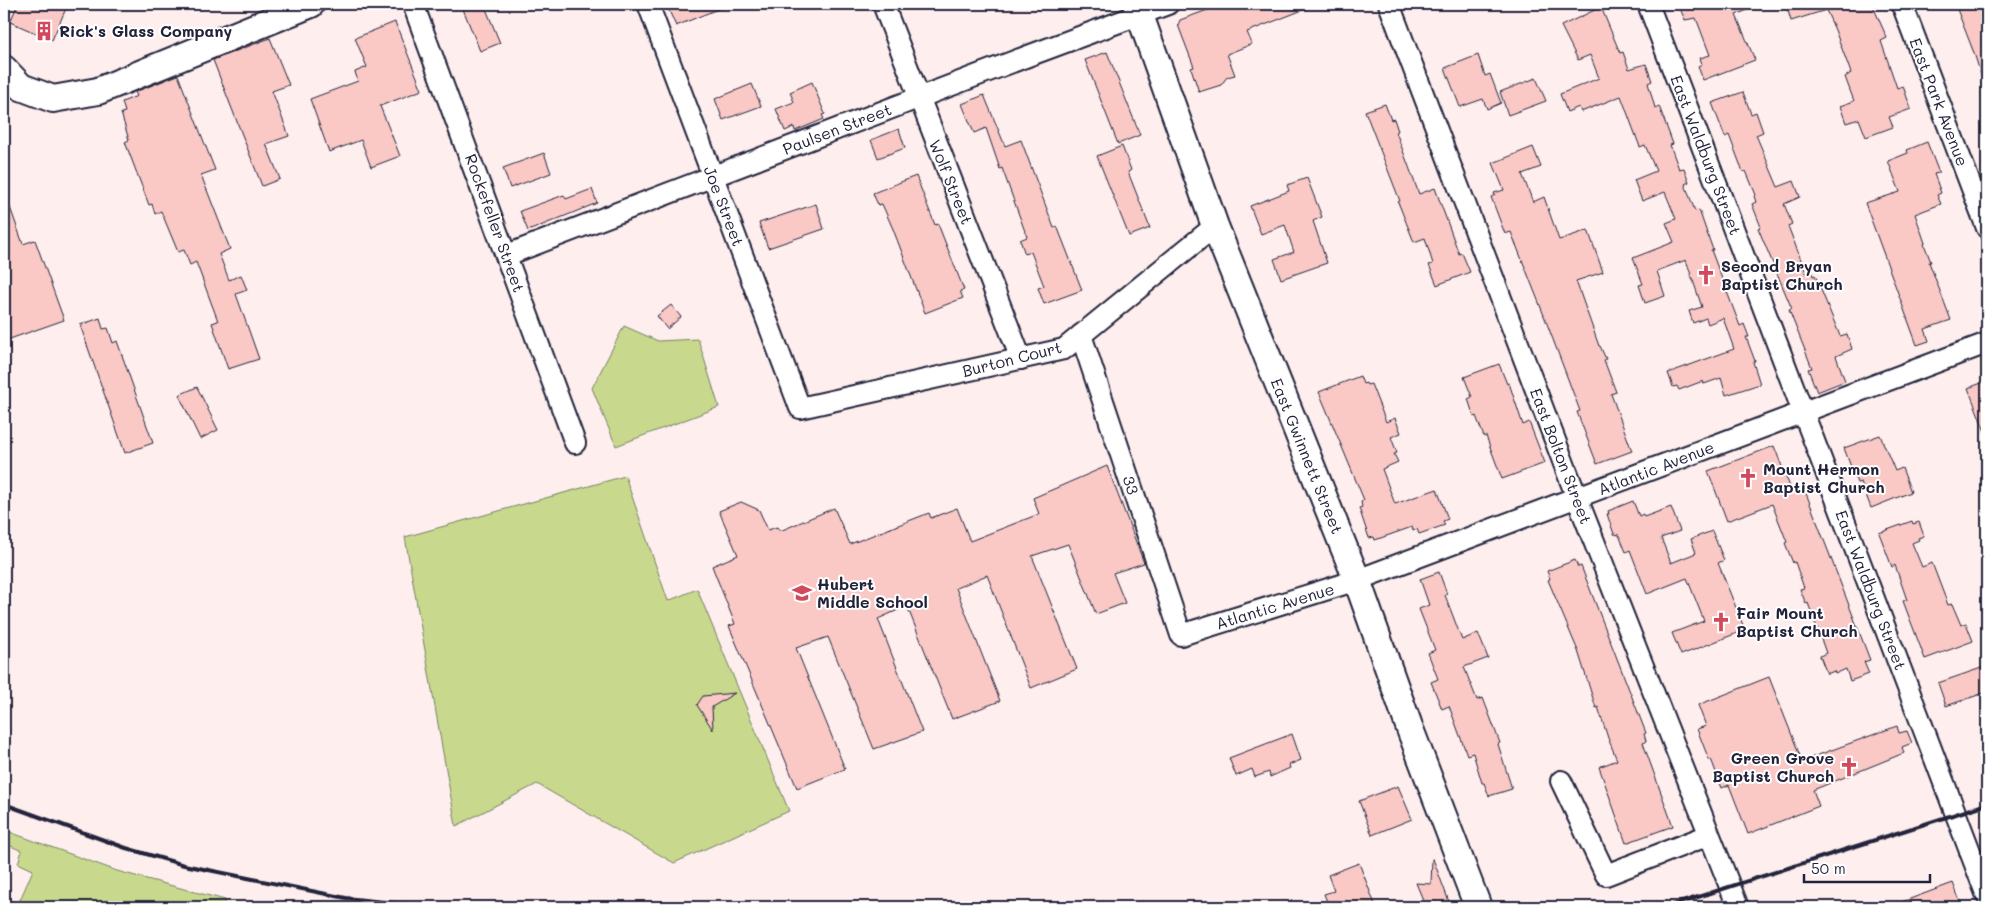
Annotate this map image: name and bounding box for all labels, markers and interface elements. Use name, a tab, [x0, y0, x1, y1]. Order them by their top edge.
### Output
building icon: Rick's Glass Company	[33, 20, 55, 42]
place label: Rick's Glass Company	[59, 20, 232, 41]
street label: East Park Avenue	[1905, 35, 1974, 169]
street label: East Waldburg Street	[1666, 72, 1747, 238]
street label: Paulsen Street	[779, 98, 894, 159]
street label: Wolf Street	[925, 136, 978, 227]
street label: Rockefeller Street	[461, 151, 530, 295]
street label: Joe Street	[700, 163, 749, 249]
place label: Second Bryan Baptist Church	[1721, 255, 1843, 294]
church icon: Second Bryan Baptist Church	[1695, 264, 1717, 286]
street label: Burton Court	[960, 336, 1064, 381]
street label: East Gwinnett Street	[1267, 375, 1348, 537]
street label: East Bolton Street	[1526, 385, 1597, 527]
street label: Atlantic Avenue	[1595, 436, 1717, 499]
place label: Mount Hermon Baptist Church	[1763, 458, 1885, 497]
church icon: Mount Hermon Baptist Church	[1737, 467, 1759, 489]
street label: 33	[1118, 473, 1144, 497]
street label: East Waldburg Street	[1831, 507, 1912, 673]
place label: Hubert Middle School	[817, 573, 928, 612]
street label: Atlantic Avenue	[1213, 578, 1337, 634]
school or university icon: Hubert Middle School	[791, 582, 813, 604]
place label: Fair Mount Baptist Church	[1736, 602, 1858, 641]
church icon: Fair Mount Baptist Church	[1710, 611, 1732, 633]
place label: Green Grove Baptist Church	[1712, 747, 1834, 786]
church icon: Green Grove Baptist Church	[1838, 756, 1860, 778]
scale bar	[1804, 851, 1930, 883]
text: 50 m	[1811, 858, 1846, 878]

